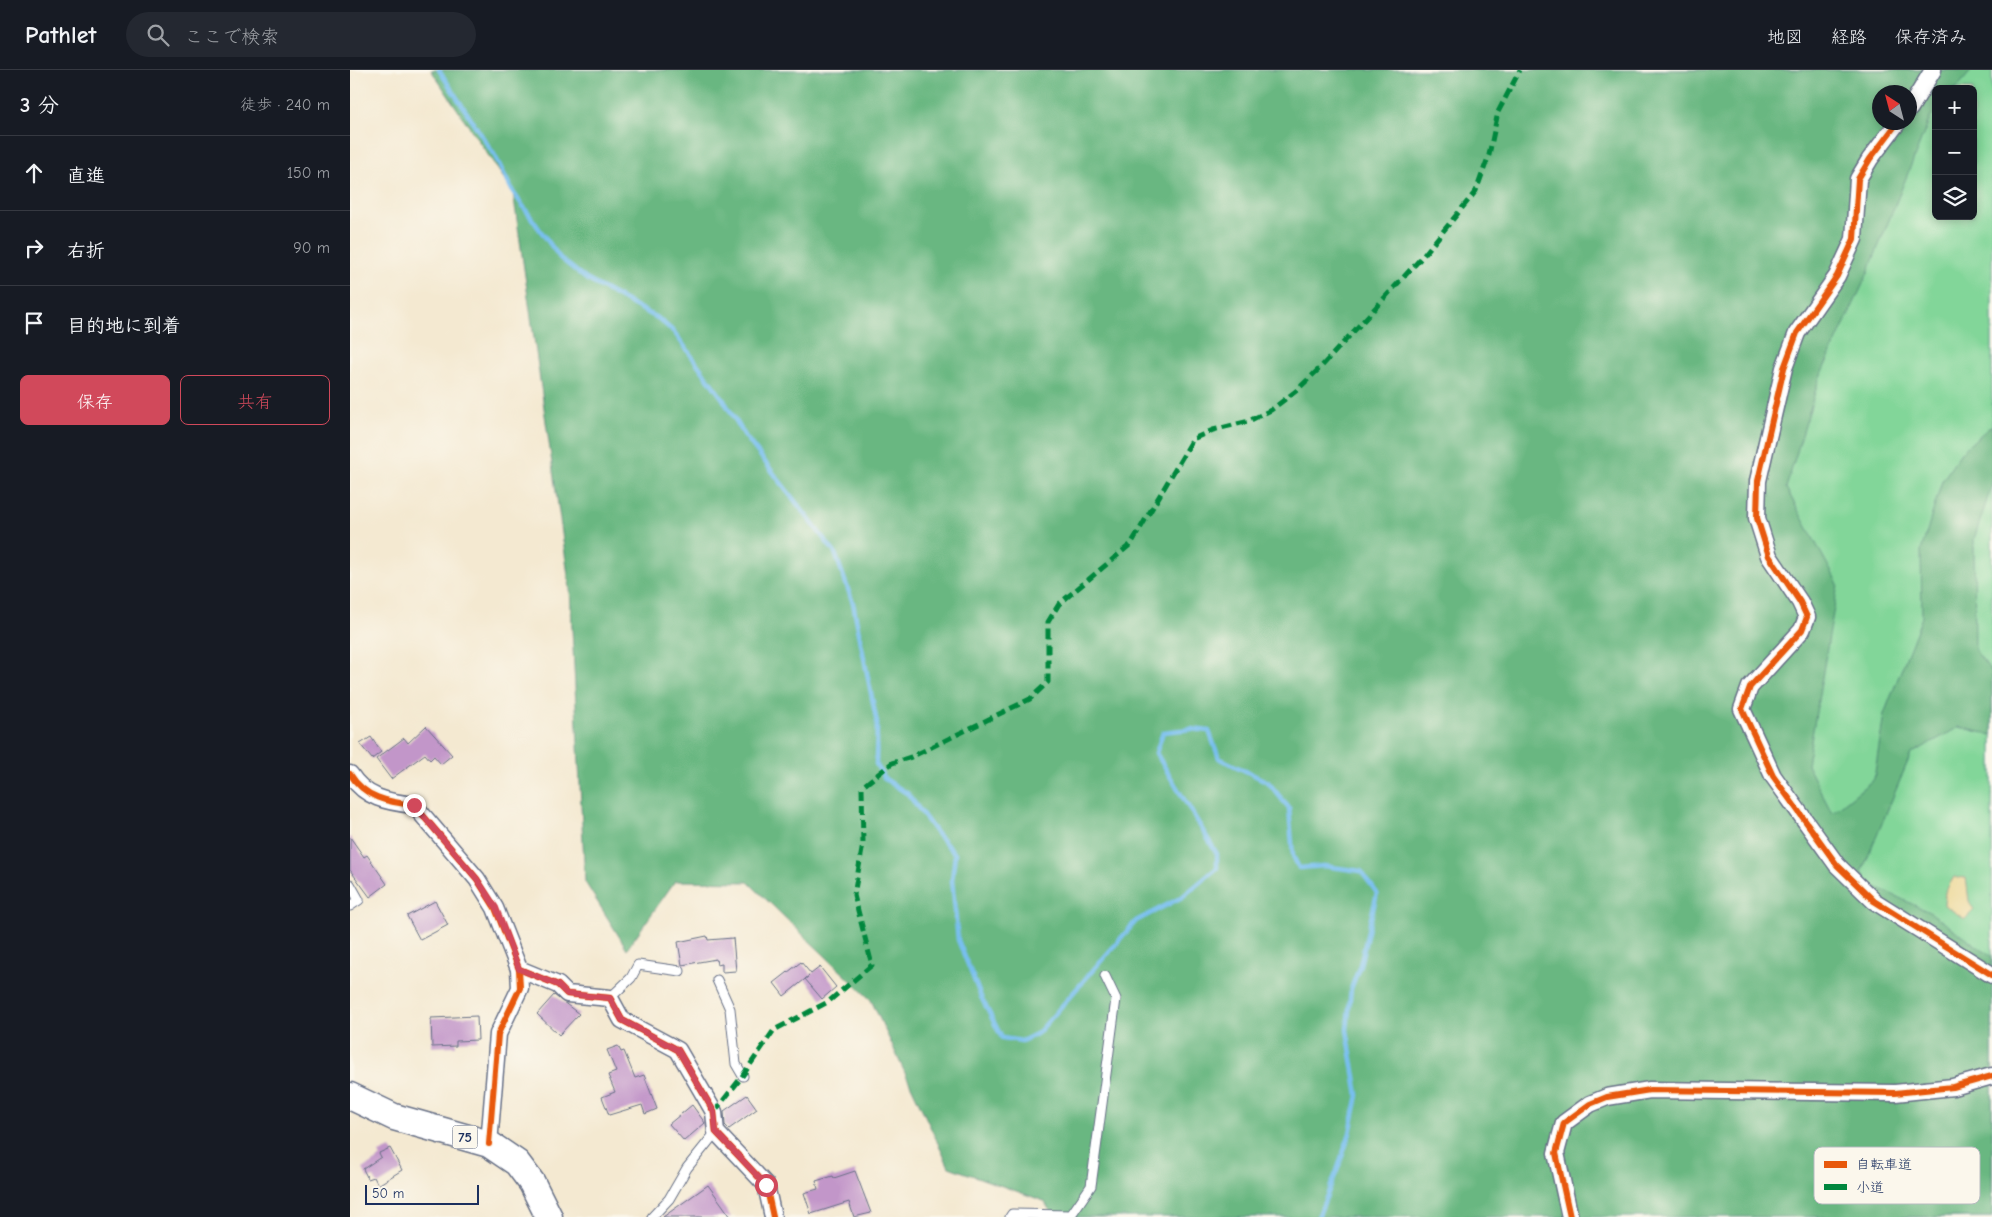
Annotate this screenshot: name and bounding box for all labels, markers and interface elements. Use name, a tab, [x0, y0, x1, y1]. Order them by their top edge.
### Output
search box	[126, 12, 476, 57]
text: Pathlet	[25, 21, 96, 49]
icon: search	[144, 21, 172, 49]
text: ここで検索	[184, 26, 279, 48]
text: 地図	[1767, 27, 1803, 48]
text: 経路	[1831, 27, 1867, 48]
text: 保存済み	[1895, 27, 1967, 48]
north arrow	[1872, 85, 1917, 130]
map controls	[1932, 85, 1977, 220]
button: +	[1932, 85, 1977, 130]
text: 3 分	[20, 93, 59, 117]
text: 徒歩 · 240 m	[240, 96, 330, 114]
button: −	[1932, 130, 1977, 175]
icon: ahead	[20, 159, 48, 187]
text: 150 m	[287, 164, 330, 182]
text: 直進	[67, 165, 105, 187]
button: layers	[1932, 175, 1977, 220]
icon: right	[20, 234, 48, 262]
text: 90 m	[293, 239, 330, 257]
text: 右折	[67, 240, 105, 262]
icon: arrive	[20, 309, 48, 337]
text: 目的地に到着	[67, 315, 181, 337]
button: 保存	[20, 375, 170, 425]
button: 共有	[180, 375, 330, 425]
route end	[403, 794, 426, 817]
road number: 75	[452, 1126, 478, 1148]
legend	[1814, 1147, 1980, 1204]
text: 自転車道	[1856, 1156, 1912, 1173]
route start	[755, 1174, 778, 1197]
text: 小道	[1856, 1179, 1884, 1196]
scale bar	[365, 1182, 479, 1205]
text: 50 m	[372, 1185, 404, 1202]

